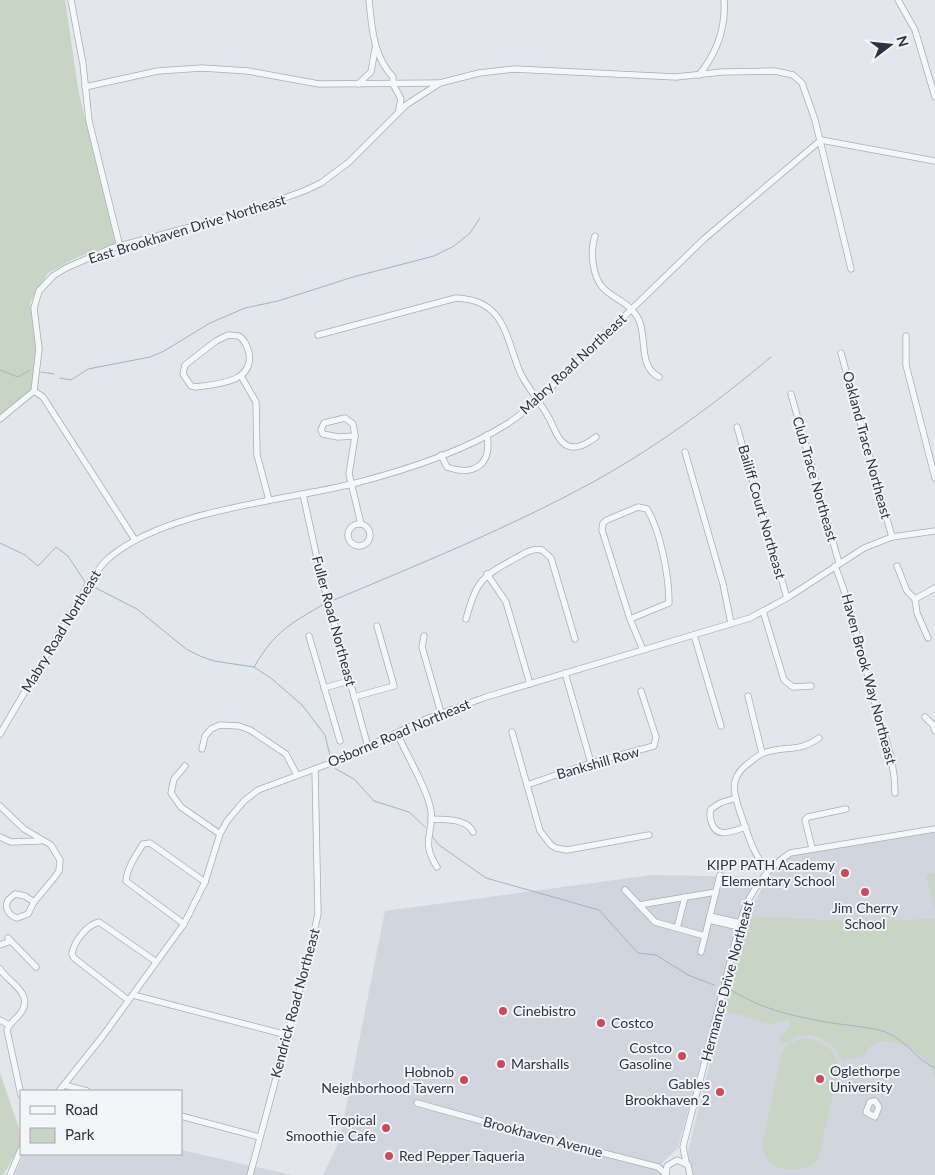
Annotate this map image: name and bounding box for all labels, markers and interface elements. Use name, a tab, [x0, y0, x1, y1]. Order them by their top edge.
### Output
north arrow	[865, 20, 915, 70]
text: N	[893, 34, 913, 49]
street label: East Brookhaven Drive Northeast	[86, 190, 288, 267]
street label: Mabry Road Northeast	[516, 310, 629, 417]
street label: Oakland Trace Northeast	[840, 369, 895, 521]
street label: Club Trace Northeast	[789, 414, 841, 543]
street label: Bailiff Court Northeast	[735, 443, 790, 581]
street label: Fuller Road Northeast	[309, 554, 360, 688]
street label: Mabry Road Northeast	[17, 567, 104, 695]
street label: Haven Brook Way Northeast	[839, 592, 900, 766]
street label: Osborne Road Northeast	[325, 695, 473, 770]
street label: Bankshill Row	[554, 743, 641, 782]
place label: KIPP PATH Academy Elementary School	[707, 856, 836, 889]
marker: KIPP PATH Academy Elementary School	[839, 867, 851, 879]
marker: Jim Cherry School	[859, 886, 871, 898]
street label: Hermance Drive Northeast	[697, 899, 756, 1063]
place label: Jim Cherry School	[832, 899, 899, 932]
street label: Kendrick Road Northeast	[266, 926, 323, 1079]
place label: Cinebistro	[513, 1002, 576, 1019]
marker: Cinebistro	[497, 1005, 509, 1017]
place label: Costco	[611, 1014, 654, 1031]
marker: Costco	[595, 1017, 607, 1029]
place label: Costco Gasoline	[619, 1039, 672, 1072]
marker: Costco Gasoline	[676, 1050, 688, 1062]
place label: Marshalls	[511, 1055, 569, 1072]
marker: Marshalls	[495, 1058, 507, 1070]
place label: Oglethorpe University	[830, 1062, 900, 1095]
place label: Hobnob Neighborhood Tavern	[321, 1063, 454, 1096]
marker: Oglethorpe University	[814, 1073, 826, 1085]
marker: Hobnob Neighborhood Tavern	[458, 1074, 470, 1086]
place label: Gables Brookhaven 2	[625, 1075, 710, 1108]
marker: Gables Brookhaven 2	[714, 1086, 726, 1098]
legend	[20, 1090, 182, 1155]
text: Road	[65, 1100, 98, 1118]
place label: Tropical Smoothie Cafe	[286, 1111, 376, 1144]
street label: Brookhaven Avenue	[482, 1112, 605, 1161]
marker: Tropical Smoothie Cafe	[380, 1122, 392, 1134]
text: Park	[65, 1125, 95, 1143]
place label: Red Pepper Taqueria	[399, 1147, 525, 1164]
marker: Red Pepper Taqueria	[383, 1150, 395, 1162]

